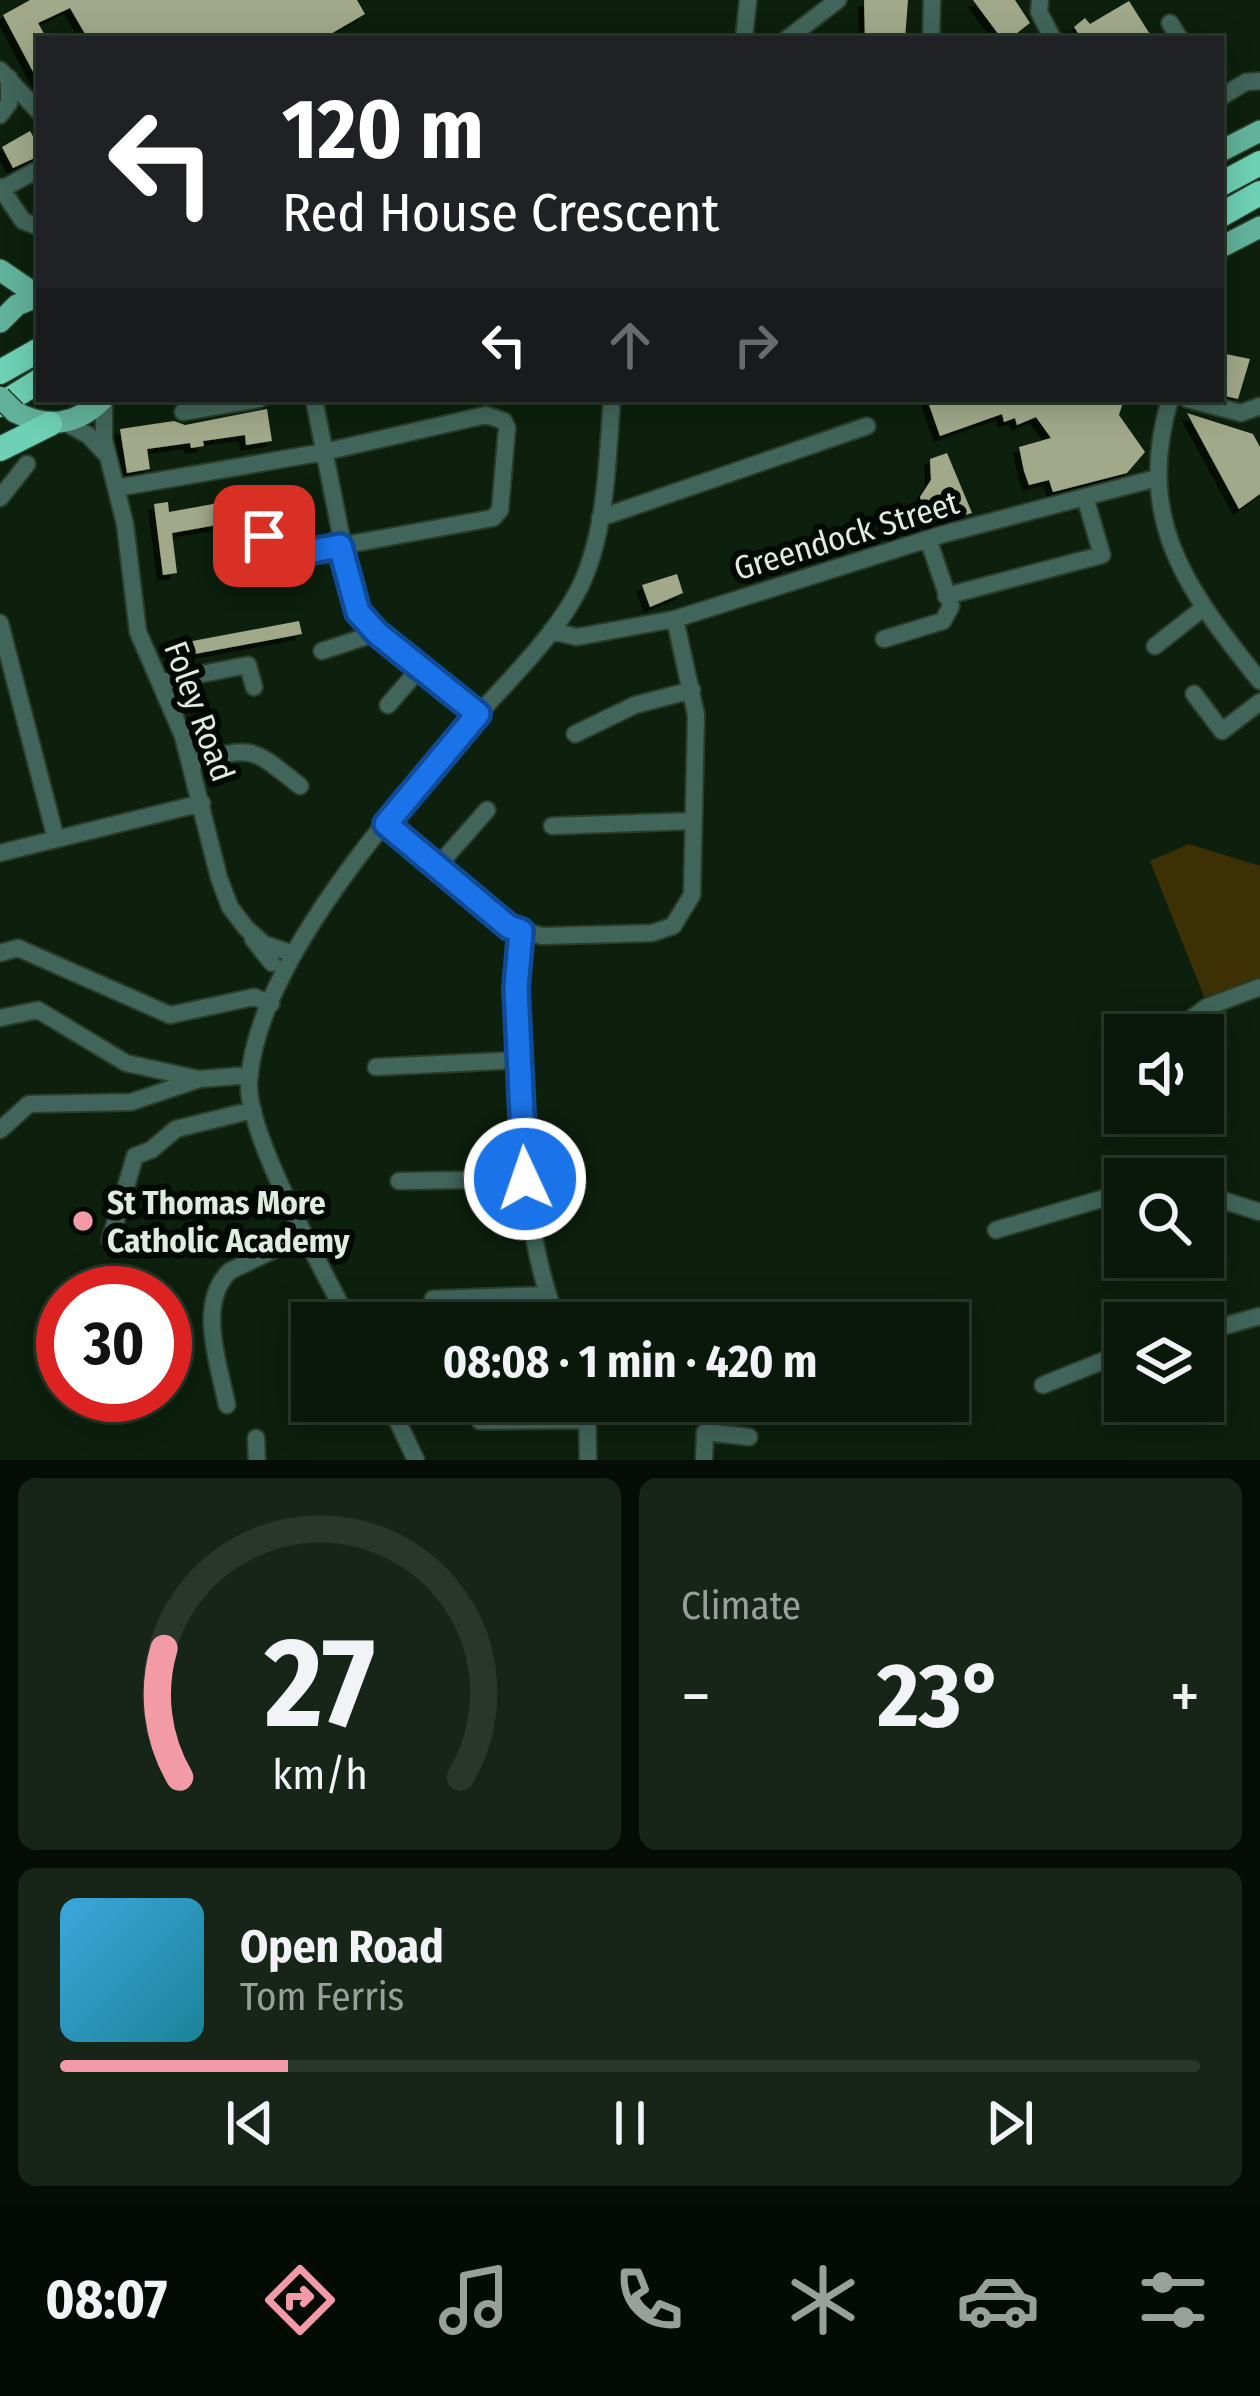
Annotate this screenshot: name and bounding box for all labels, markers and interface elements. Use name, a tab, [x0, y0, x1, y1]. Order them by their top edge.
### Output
text: 120 m	[282, 79, 484, 180]
icon: left	[84, 84, 240, 240]
text: Red House Crescent	[282, 181, 719, 245]
icon: left	[471, 312, 537, 378]
icon: ahead	[597, 312, 663, 378]
icon: right	[723, 312, 789, 378]
street label: Greendock Street	[729, 483, 964, 589]
pin	[213, 485, 315, 587]
icon: arrive	[231, 503, 297, 569]
street label: Foley Road	[155, 636, 243, 787]
map controls	[1104, 1014, 1224, 1422]
button: sound	[1104, 1014, 1224, 1134]
position arrow	[462, 1116, 588, 1242]
button: search	[1104, 1158, 1224, 1278]
place label: St Thomas More Catholic Academy	[107, 1183, 350, 1261]
marker: St Thomas More Catholic Academy	[70, 1208, 96, 1234]
speed limit sign: 30	[36, 1266, 192, 1422]
button: layers	[1104, 1302, 1224, 1422]
text: 08:08 · 1 min · 420 m	[443, 1335, 817, 1389]
text: Climate	[681, 1583, 801, 1629]
text: 27	[263, 1609, 375, 1759]
text: 23°	[877, 1642, 1004, 1750]
text: −	[681, 1657, 711, 1736]
text: +	[1170, 1657, 1200, 1736]
text: km/h	[272, 1749, 367, 1800]
text: Open Road	[240, 1920, 444, 1974]
text: Tom Ferris	[240, 1974, 404, 2020]
icon: previous	[217, 2090, 283, 2156]
icon: pause	[597, 2090, 663, 2156]
icon: next	[977, 2090, 1043, 2156]
icon: directions	[258, 2258, 342, 2342]
icon: music	[432, 2258, 516, 2342]
icon: phone	[607, 2258, 691, 2342]
icon: climate	[781, 2258, 865, 2342]
icon: car	[956, 2258, 1040, 2342]
icon: filters	[1131, 2258, 1215, 2342]
text: 08:07	[45, 2268, 167, 2332]

